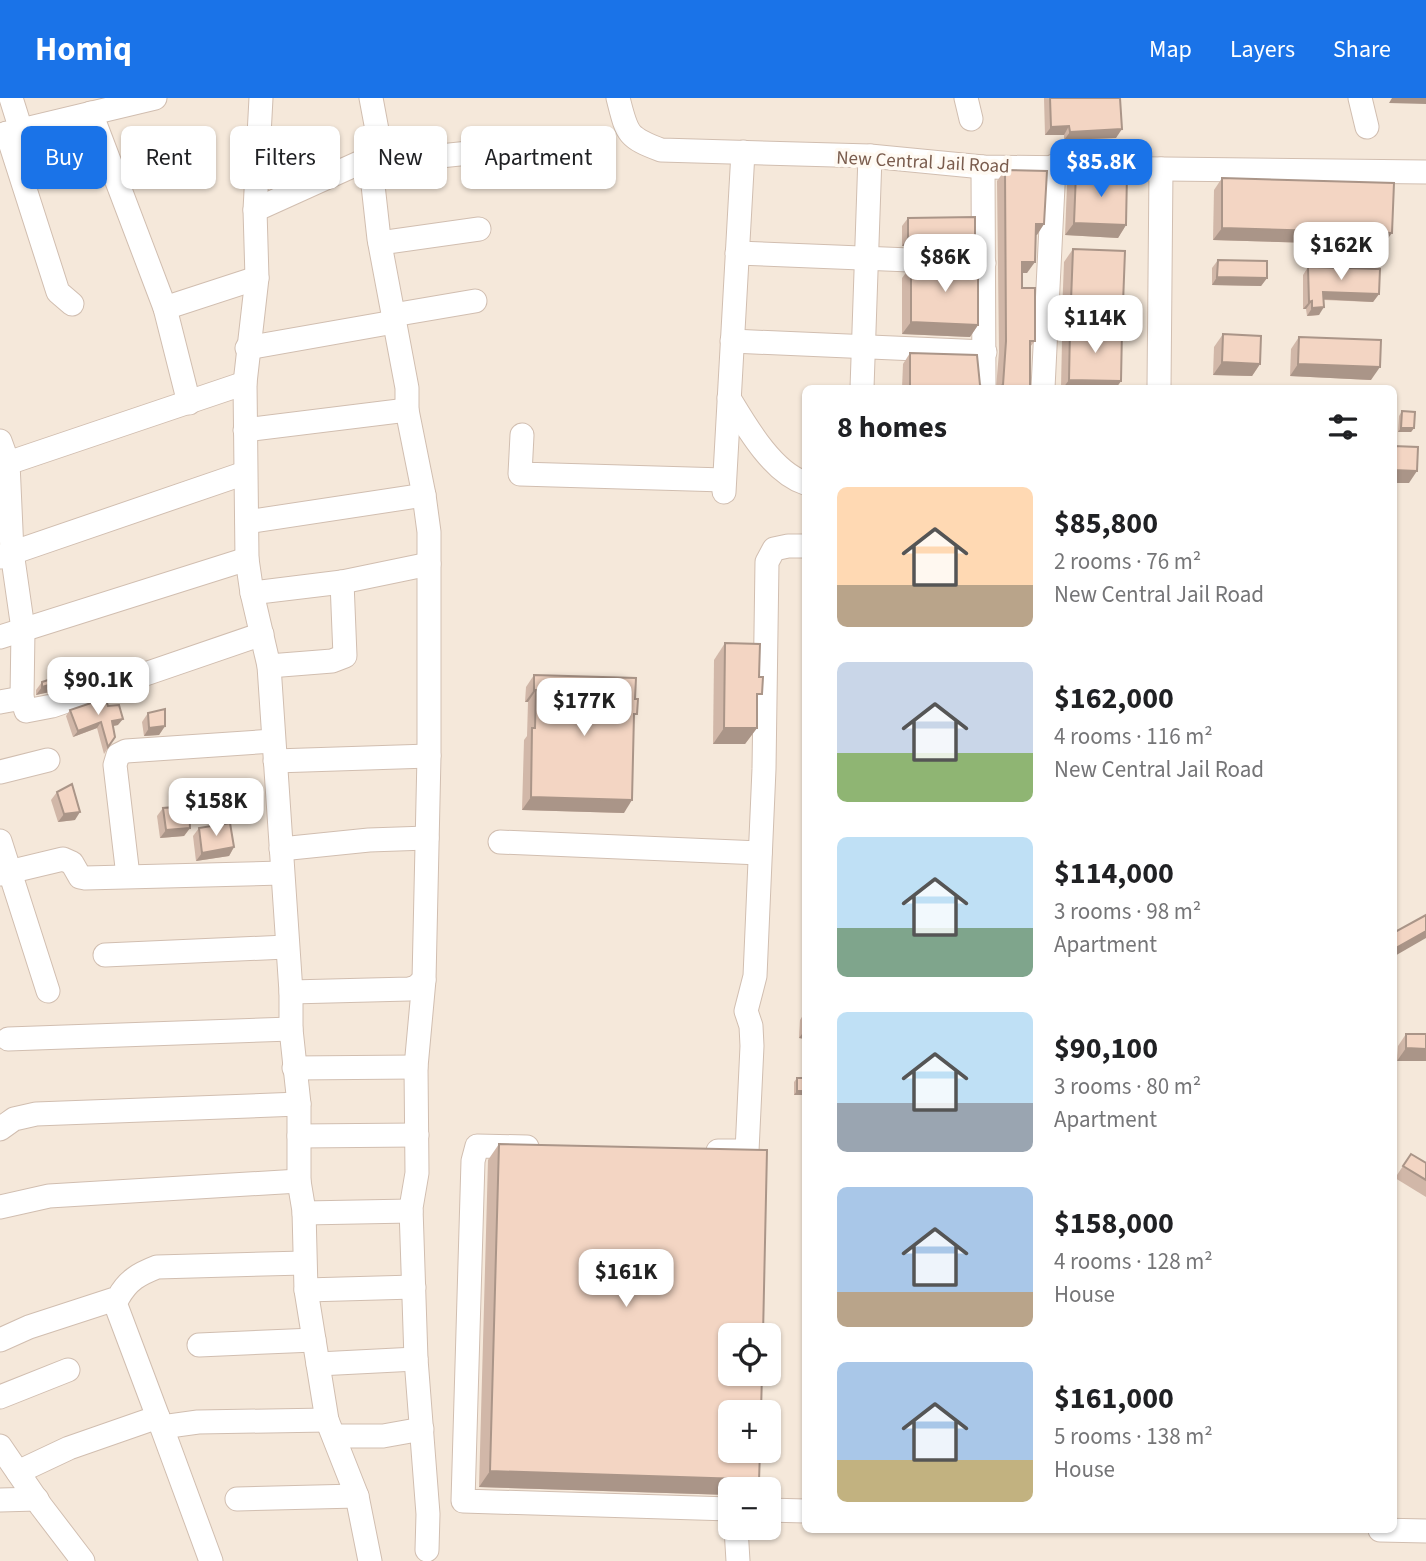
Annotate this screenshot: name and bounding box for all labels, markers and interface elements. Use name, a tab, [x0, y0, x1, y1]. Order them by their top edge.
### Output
text: Homiq	[35, 26, 132, 73]
text: Map	[1149, 32, 1192, 67]
text: Layers	[1230, 32, 1295, 67]
text: Share	[1333, 32, 1391, 67]
chip: Buy	[21, 126, 107, 189]
chip: Rent	[121, 126, 216, 189]
chip: Filters	[230, 126, 340, 189]
chip: New	[354, 126, 447, 189]
chip: Apartment	[461, 126, 616, 189]
pin: $85.8K	[1044, 140, 1158, 199]
street label: New Central Jail Road	[836, 144, 1010, 181]
text: $85.8K	[1066, 145, 1136, 178]
pin: $162K	[1292, 222, 1390, 282]
text: $162K	[1310, 228, 1372, 261]
pin: $86K	[904, 234, 986, 294]
text: $86K	[920, 240, 970, 273]
pin: $114K	[1046, 296, 1144, 355]
text: $114K	[1064, 301, 1126, 334]
text: 8 homes	[837, 406, 947, 449]
icon: filters	[1324, 408, 1362, 446]
text: $85,800	[1054, 502, 1158, 545]
icon: home	[893, 515, 977, 599]
text: 2 rooms · 76 m²	[1054, 545, 1201, 578]
text: New Central Jail Road	[1054, 578, 1264, 611]
pin: $90.1K	[41, 658, 155, 717]
text: $90.1K	[63, 663, 133, 696]
text: $162,000	[1054, 677, 1174, 720]
pin: $177K	[535, 678, 633, 738]
text: $177K	[553, 684, 615, 717]
icon: home	[893, 690, 977, 774]
text: 4 rooms · 116 m²	[1054, 720, 1213, 753]
text: New Central Jail Road	[1054, 753, 1264, 786]
pin: $158K	[167, 778, 265, 838]
text: $158K	[185, 784, 247, 817]
text: $114,000	[1054, 852, 1174, 895]
icon: home	[893, 865, 977, 949]
text: 3 rooms · 98 m²	[1054, 895, 1201, 928]
text: Apartment	[1054, 928, 1157, 961]
text: $90,100	[1054, 1027, 1158, 1070]
icon: home	[893, 1040, 977, 1124]
text: 3 rooms · 80 m²	[1054, 1070, 1201, 1103]
text: Apartment	[1054, 1103, 1157, 1136]
text: $158,000	[1054, 1202, 1174, 1245]
icon: home	[893, 1215, 977, 1299]
text: 4 rooms · 128 m²	[1054, 1245, 1213, 1278]
pin: $161K	[577, 1250, 675, 1309]
text: $161K	[595, 1255, 657, 1288]
text: House	[1054, 1278, 1115, 1311]
map controls	[718, 1323, 781, 1540]
button: locate	[718, 1323, 781, 1386]
text: $161,000	[1054, 1377, 1174, 1420]
icon: home	[893, 1390, 977, 1474]
button: +	[718, 1400, 781, 1463]
text: 5 rooms · 138 m²	[1054, 1420, 1213, 1453]
text: House	[1054, 1453, 1115, 1486]
button: −	[718, 1477, 781, 1540]

